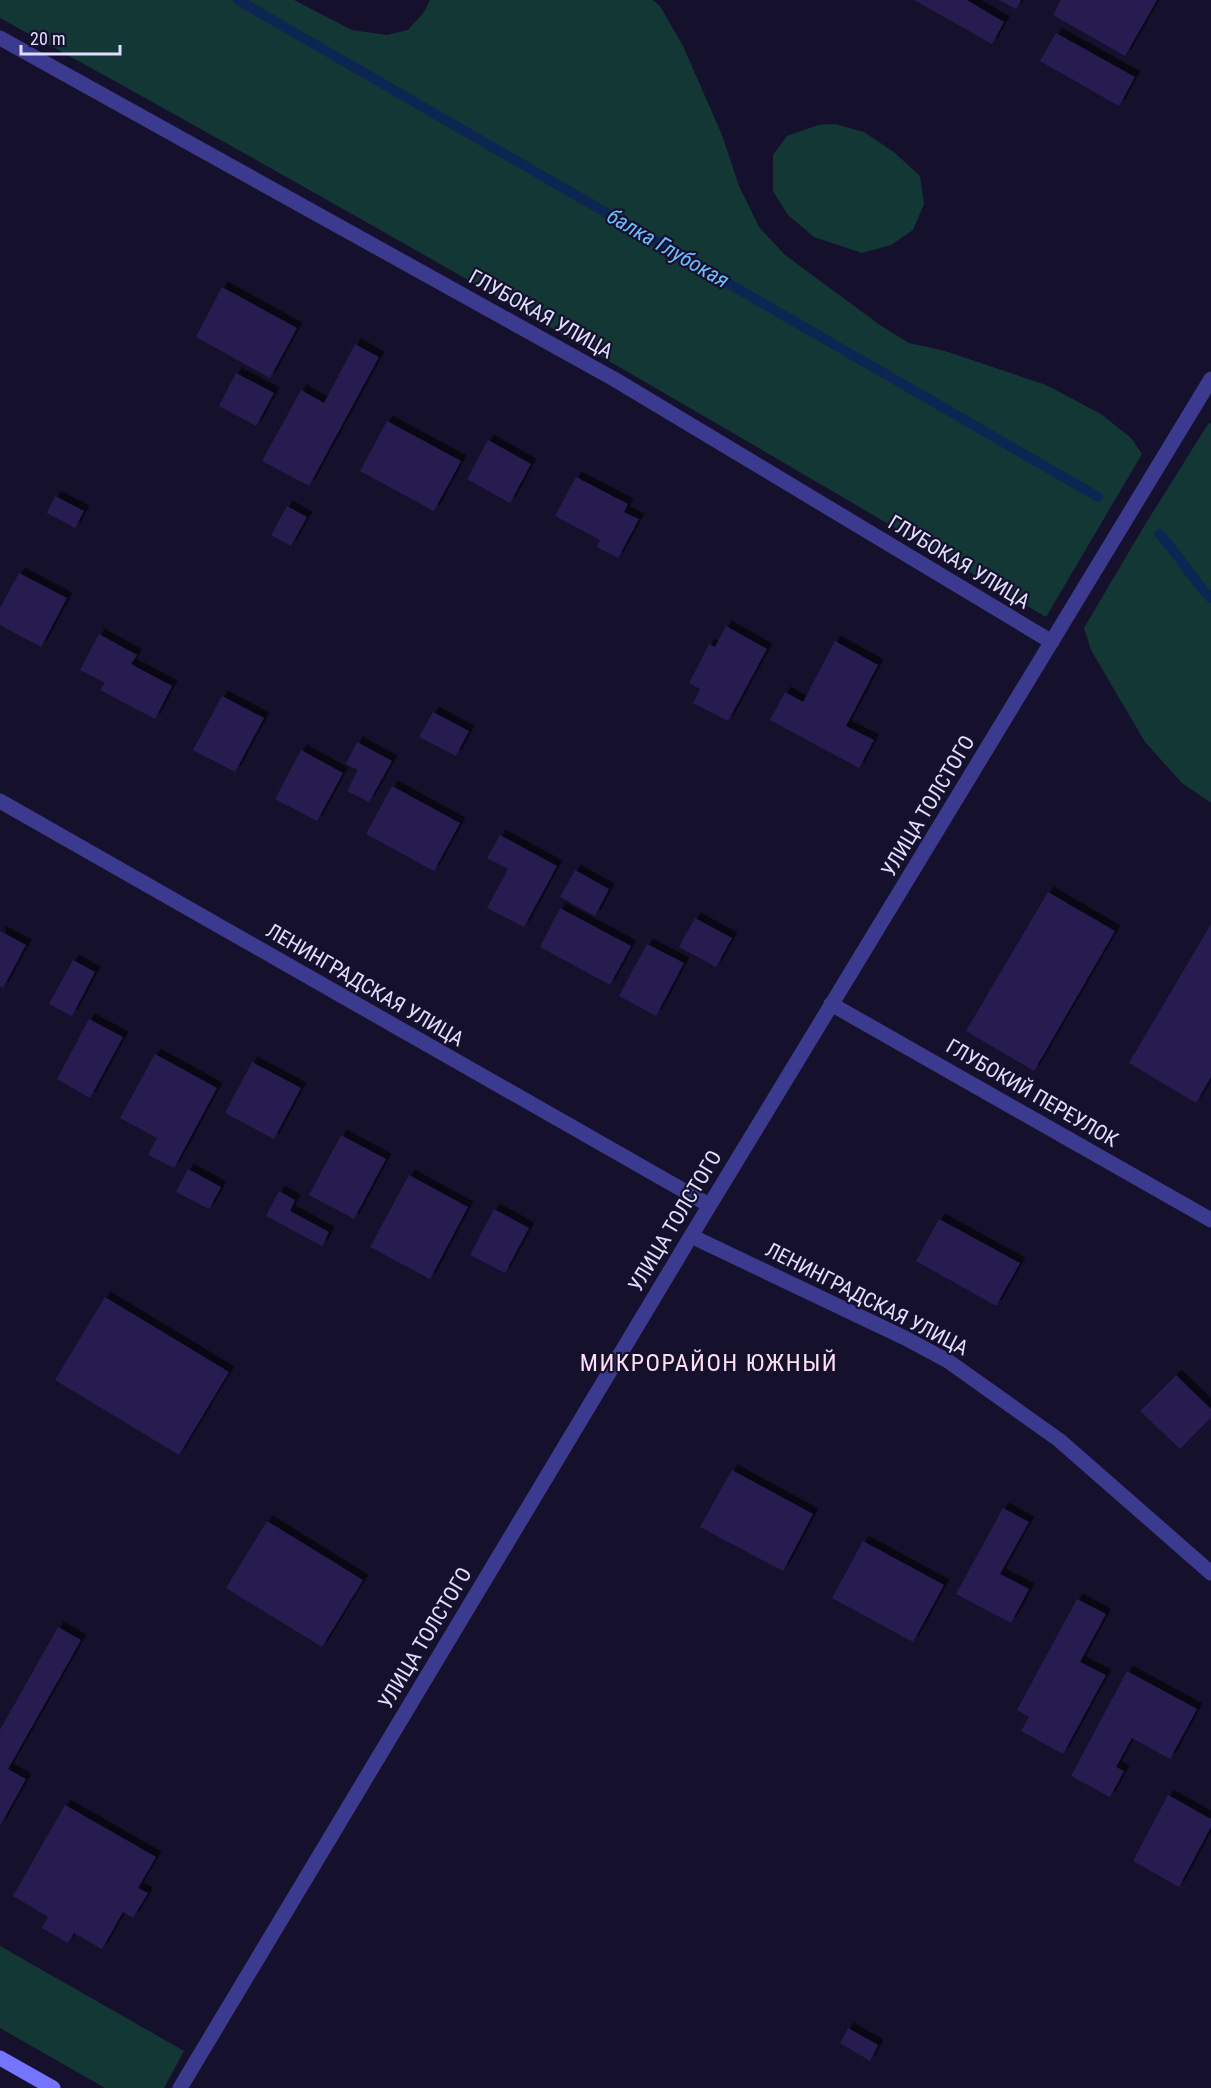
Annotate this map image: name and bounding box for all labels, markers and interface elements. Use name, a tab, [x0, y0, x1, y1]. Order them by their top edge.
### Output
scale bar	[21, 18, 120, 56]
text: 20 m	[30, 28, 65, 49]
water label: балка Глубокая	[603, 203, 733, 293]
street label: ГЛУБОКАЯ УЛИЦА	[465, 265, 617, 363]
street label: ГЛУБОКАЯ УЛИЦА	[884, 510, 1034, 614]
street label: УЛИЦА ТОЛСТОГО	[877, 731, 979, 881]
street label: ЛЕНИНГРАДСКАЯ УЛИЦА	[262, 919, 468, 1051]
street label: ГЛУБОКИЙ ПЕРЕУЛОК	[942, 1034, 1122, 1152]
street label: УЛИЦА ТОЛСТОГО	[624, 1146, 726, 1296]
street label: ЛЕНИНГРАДСКАЯ УЛИЦА	[762, 1237, 972, 1361]
district label: МИКРОРАЙОН ЮЖНЫЙ	[580, 1349, 838, 1377]
street label: УЛИЦА ТОЛСТОГО	[374, 1563, 476, 1713]

